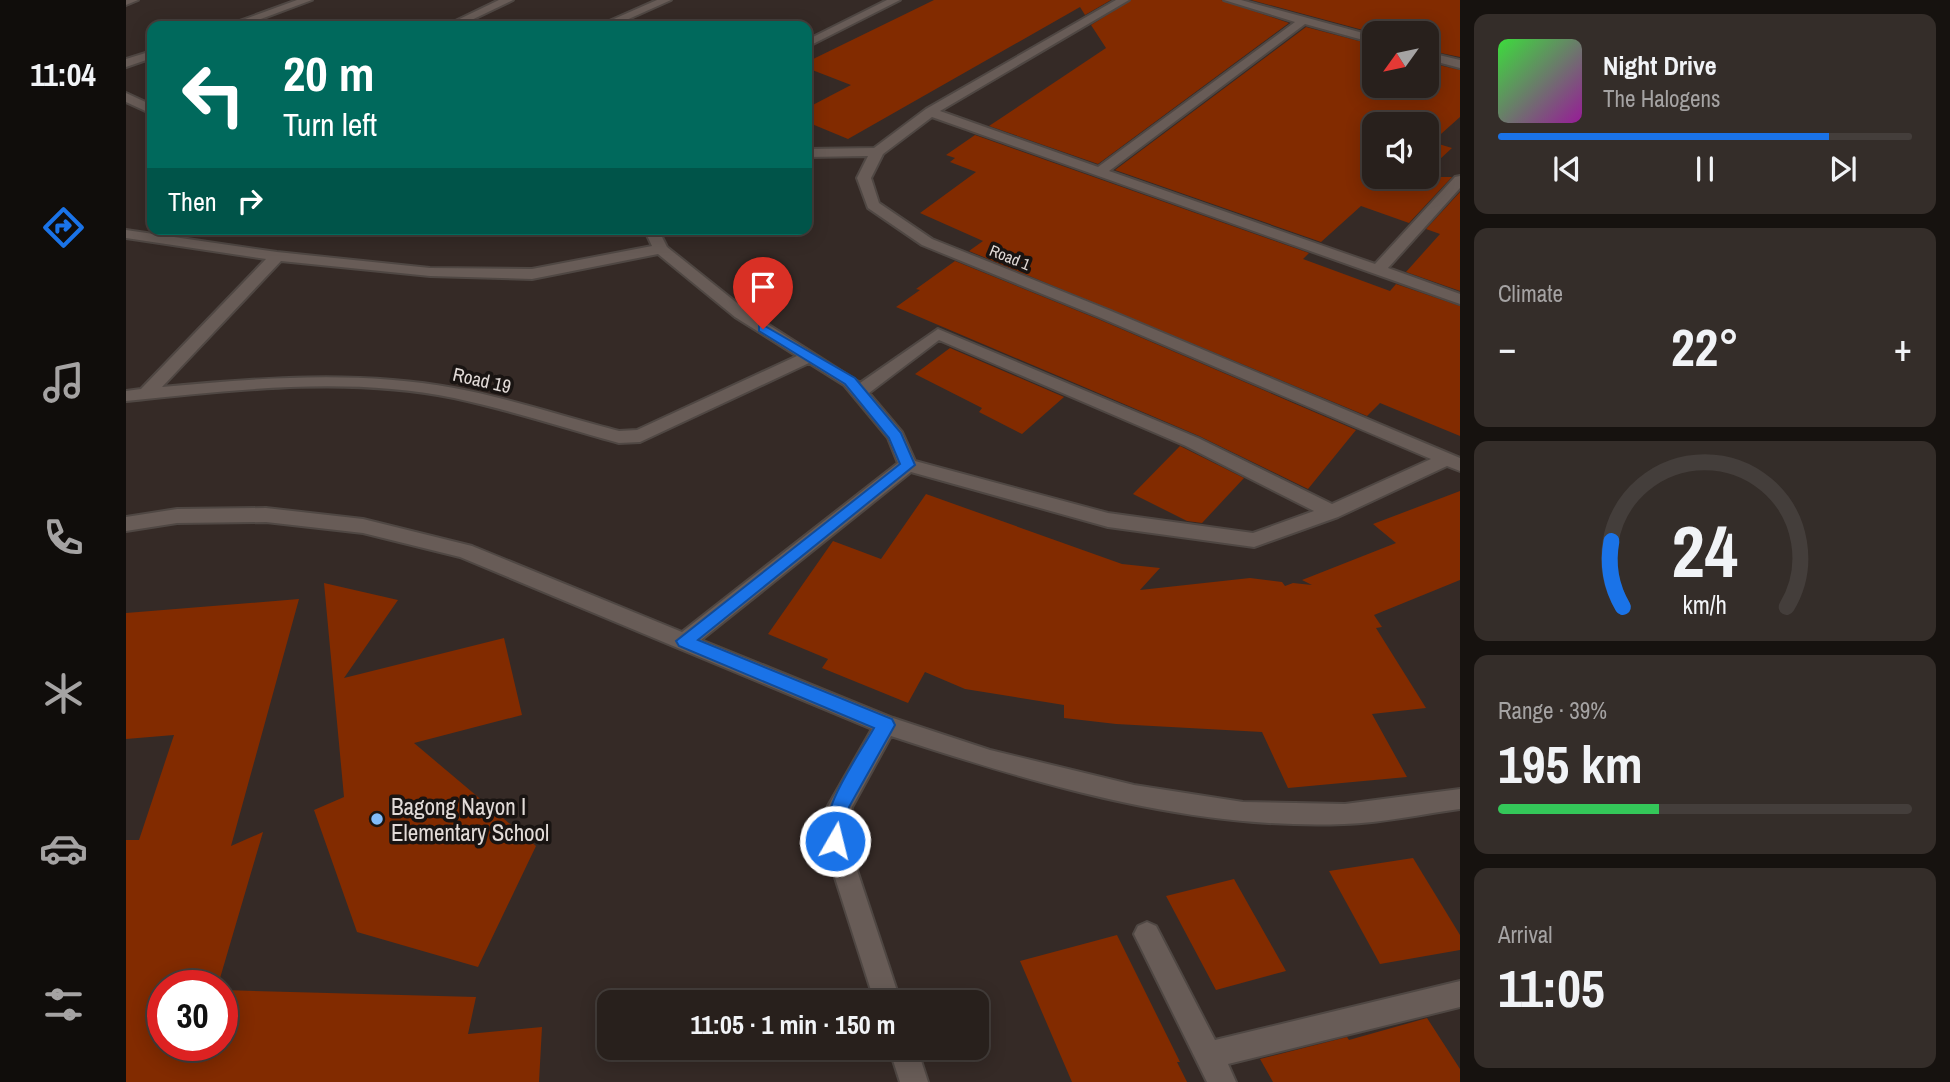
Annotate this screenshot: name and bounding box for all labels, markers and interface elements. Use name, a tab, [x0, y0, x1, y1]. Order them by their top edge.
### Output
north arrow	[1362, 21, 1438, 98]
map controls	[1362, 21, 1439, 189]
text: 20 m	[283, 40, 375, 106]
text: Night Drive	[1603, 48, 1717, 83]
icon: left	[168, 49, 259, 140]
text: 11:04	[30, 53, 96, 96]
text: The Halogens	[1603, 83, 1720, 114]
text: Turn left	[283, 103, 377, 146]
button: sound	[1362, 112, 1439, 189]
icon: previous	[1548, 150, 1586, 188]
icon: pause	[1686, 150, 1724, 188]
icon: next	[1824, 150, 1862, 188]
icon: right	[231, 182, 269, 220]
text: Then	[168, 184, 217, 219]
icon: directions	[39, 203, 88, 252]
street label: Road 1	[986, 239, 1034, 275]
pin	[733, 257, 793, 329]
icon: arrive	[744, 268, 782, 306]
text: Climate	[1498, 278, 1563, 309]
text: 22°	[1671, 312, 1739, 382]
text: −	[1498, 322, 1516, 373]
text: +	[1894, 322, 1912, 373]
icon: music	[39, 358, 88, 407]
street label: Road 19	[450, 361, 514, 399]
text: 24	[1672, 502, 1738, 600]
icon: phone	[39, 513, 88, 562]
text: km/h	[1683, 588, 1727, 622]
icon: climate	[39, 669, 88, 718]
text: Range · 39%	[1498, 695, 1607, 726]
text: 195 km	[1498, 729, 1643, 799]
place label: Bagong Nayon I Elementary School	[391, 791, 549, 848]
position arrow	[798, 804, 872, 878]
marker: Bagong Nayon I Elementary School	[369, 811, 385, 827]
icon: car	[39, 824, 88, 873]
text: Arrival	[1498, 919, 1553, 950]
text: 11:05	[1498, 953, 1605, 1023]
speed limit sign: 30	[147, 970, 238, 1061]
icon: filters	[39, 980, 88, 1029]
text: 11:05 · 1 min · 150 m	[690, 1007, 896, 1042]

